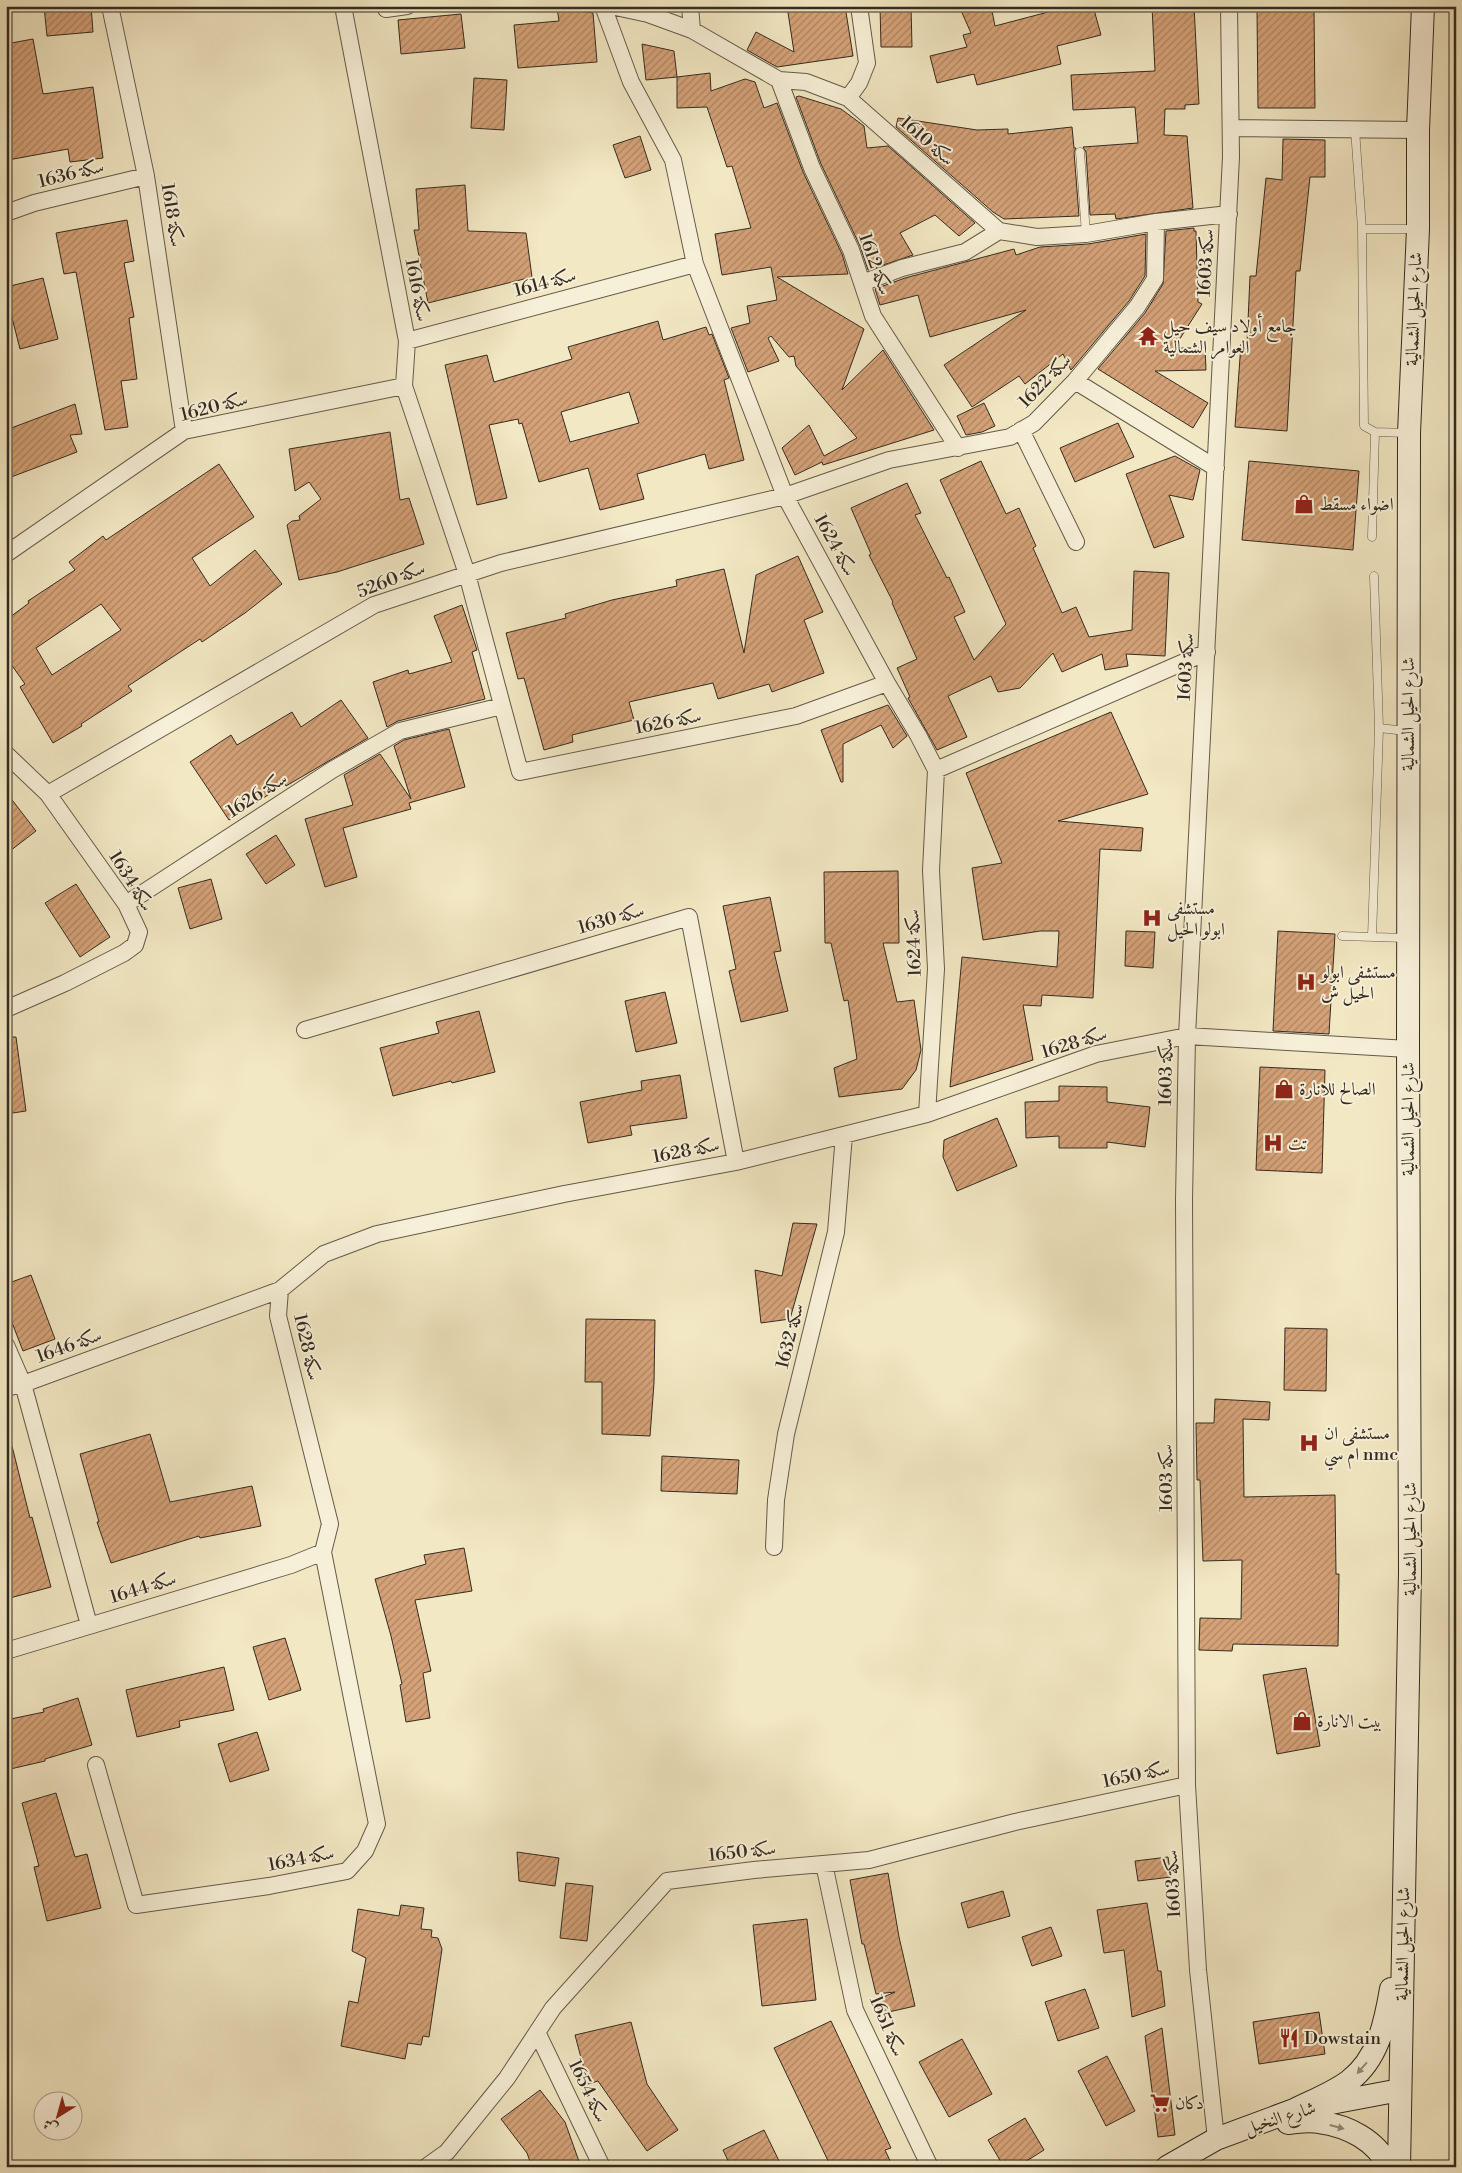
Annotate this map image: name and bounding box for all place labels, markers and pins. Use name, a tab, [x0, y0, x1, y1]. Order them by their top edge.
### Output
place label: جامع أولاد سيف حيل العوامر الشمالية	[1163, 313, 1297, 360]
temple icon: جامع أولاد سيف حيل العوامر الشمالية	[1137, 325, 1159, 347]
shop icon: اضواء مسقط	[1293, 493, 1315, 515]
place label: اضواء مسقط	[1319, 493, 1394, 516]
place label: مستشفى ابولو الحيل	[1167, 897, 1225, 942]
hospital icon: مستشفى ابولو الحيل	[1141, 907, 1163, 929]
place label: مستشفى ابولو الحيل ش	[1319, 961, 1396, 1006]
hospital icon: مستشفى ابولو الحيل ش	[1295, 971, 1317, 993]
shop icon: الصالح للانارة	[1273, 1078, 1295, 1100]
place label: الصالح للانارة	[1299, 1078, 1376, 1105]
hospital icon: تت	[1262, 1132, 1284, 1154]
place label: تت	[1288, 1132, 1308, 1155]
place label: مستشفى ان ام سي nmc	[1324, 1422, 1398, 1471]
hospital icon: مستشفى ان ام سي nmc	[1298, 1432, 1320, 1454]
shop icon: بيت الانارة	[1291, 1710, 1313, 1732]
place label: بيت الانارة	[1317, 1710, 1382, 1733]
restaurant icon: Dowstain	[1278, 2027, 1300, 2049]
place label: Dowstain	[1304, 2027, 1381, 2050]
supermarket icon: دكان	[1149, 2092, 1171, 2114]
place label: دكان	[1175, 2092, 1204, 2115]

